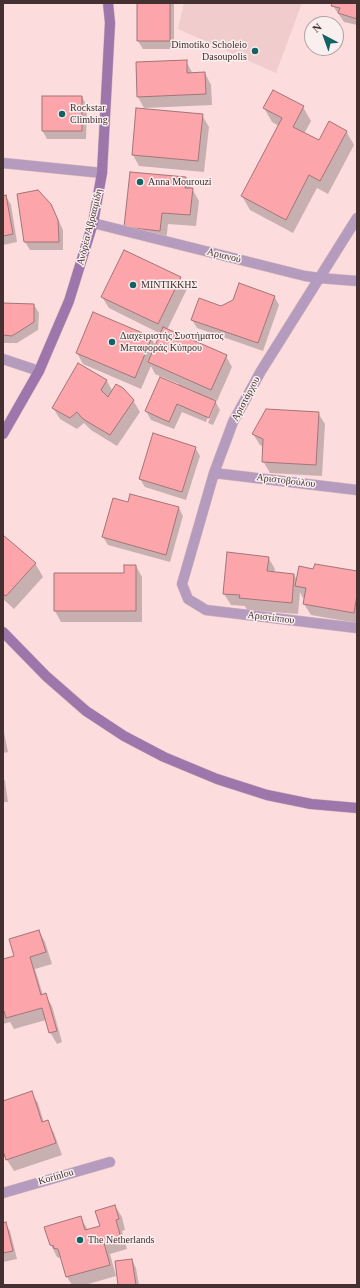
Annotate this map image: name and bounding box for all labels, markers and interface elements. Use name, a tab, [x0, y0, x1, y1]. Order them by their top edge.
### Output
north arrow	[304, 16, 344, 56]
text: N	[310, 21, 324, 35]
place label: Dimotiko Scholeio Dasoupolis	[171, 39, 247, 62]
marker: Dimotiko Scholeio Dasoupolis	[250, 46, 260, 56]
place label: Rockstar Climbing	[70, 102, 108, 126]
marker: Rockstar Climbing	[57, 109, 67, 119]
place label: Anna Mourouzi	[148, 176, 212, 188]
marker: Anna Mourouzi	[135, 177, 145, 187]
street label: Ανδρέα Αβρααμίδη	[75, 188, 105, 266]
street label: Αριανού	[206, 246, 242, 266]
place label: ΜΙΝΤΙΚΚΗΣ	[141, 279, 197, 291]
marker: ΜΙΝΤΙΚΚΗΣ	[128, 280, 138, 290]
place label: Διαχειριστής Συστήματος Μεταφοράς Κύπρου	[120, 330, 223, 354]
marker: Διαχειριστής Συστήματος Μεταφοράς Κύπρου	[107, 337, 117, 347]
street label: Αριστάρχου	[229, 375, 263, 423]
street label: Αριστοβούλου	[256, 471, 316, 491]
street label: Αριστίππου	[247, 609, 295, 627]
street label: Korinlou	[37, 1166, 75, 1188]
place label: The Netherlands	[88, 1234, 154, 1246]
marker: The Netherlands	[75, 1235, 85, 1245]

